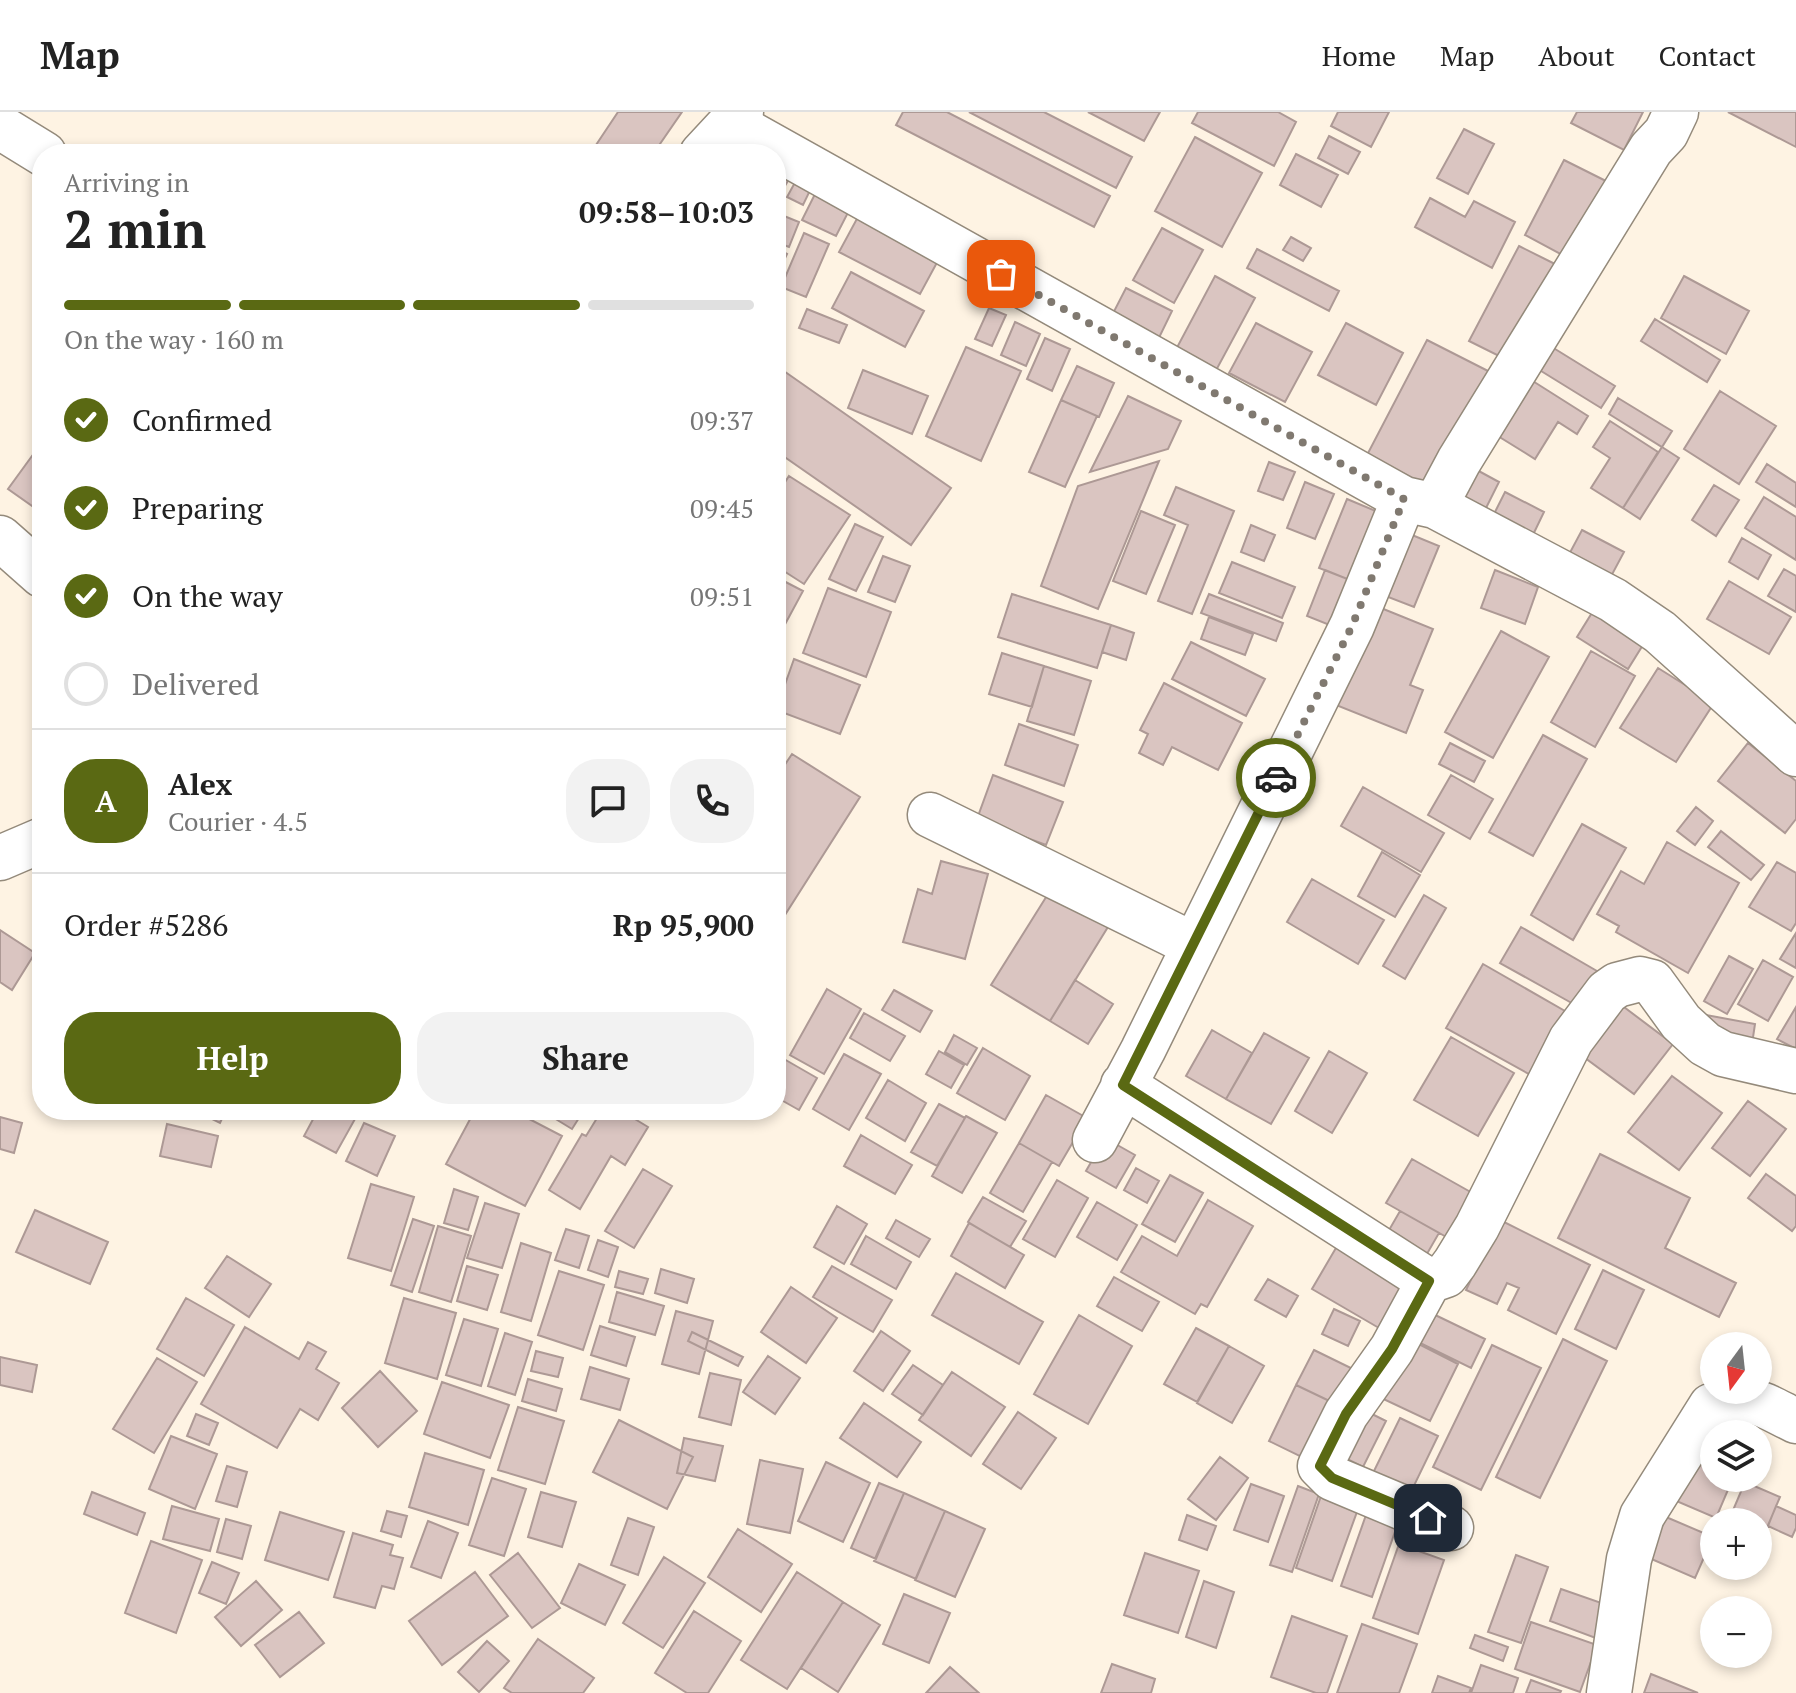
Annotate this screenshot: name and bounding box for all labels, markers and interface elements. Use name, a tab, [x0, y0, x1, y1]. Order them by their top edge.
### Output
text: Map	[40, 30, 120, 80]
text: Home	[1322, 37, 1396, 74]
text: Map	[1440, 37, 1494, 74]
text: About	[1538, 37, 1615, 74]
text: Contact	[1659, 37, 1756, 74]
text: Arriving in	[64, 165, 189, 199]
text: 09:58–10:03	[579, 192, 754, 232]
text: 2 min	[64, 194, 206, 263]
pin	[967, 240, 1035, 308]
icon: bag	[979, 252, 1023, 296]
text: On the way · 160 m	[64, 322, 284, 356]
icon: check	[64, 398, 108, 442]
text: Confirmed	[132, 400, 272, 440]
text: 09:37	[690, 403, 754, 437]
icon: check	[64, 486, 108, 530]
text: Preparing	[132, 488, 263, 528]
text: 09:45	[690, 491, 754, 525]
icon: check	[64, 574, 108, 618]
text: On the way	[132, 576, 283, 616]
text: 09:51	[690, 579, 754, 613]
text: Delivered	[132, 664, 259, 704]
courier	[1236, 738, 1316, 818]
icon: car	[1254, 756, 1298, 800]
button: chat	[566, 759, 650, 843]
button: phone	[670, 759, 754, 843]
text: Alex	[168, 764, 232, 804]
text: A	[95, 781, 117, 821]
text: Courier · 4.5	[168, 804, 308, 838]
text: Order #5286	[64, 905, 228, 945]
text: Rp 95,900	[613, 905, 754, 945]
button: Help	[64, 1012, 401, 1104]
button: Share	[417, 1012, 754, 1104]
north arrow	[1700, 1332, 1772, 1404]
map controls	[1700, 1332, 1772, 1668]
button: layers	[1700, 1420, 1772, 1492]
pin	[1394, 1484, 1462, 1552]
icon: home	[1406, 1496, 1450, 1540]
button: +	[1700, 1508, 1772, 1580]
button: −	[1700, 1596, 1772, 1668]

